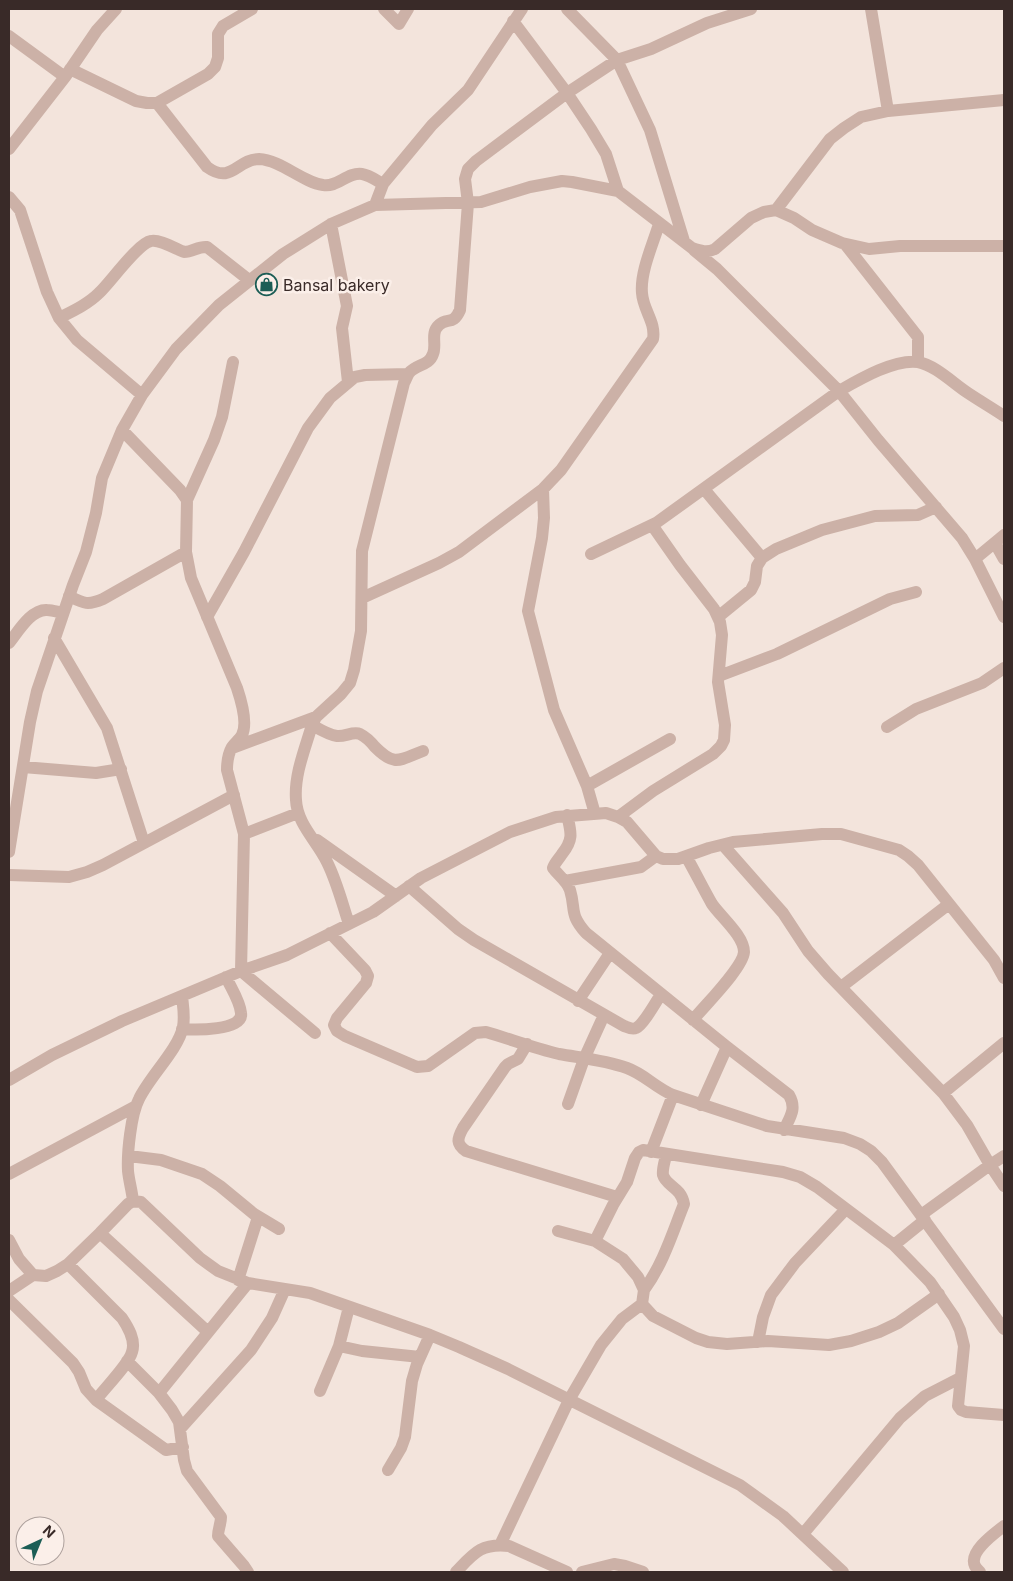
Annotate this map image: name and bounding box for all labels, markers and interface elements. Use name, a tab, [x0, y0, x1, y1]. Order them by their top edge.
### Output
shop icon: Bansal bakery	[255, 273, 279, 297]
place label: Bansal bakery	[283, 275, 390, 295]
north arrow	[15, 1516, 65, 1566]
text: N	[40, 1521, 59, 1541]

